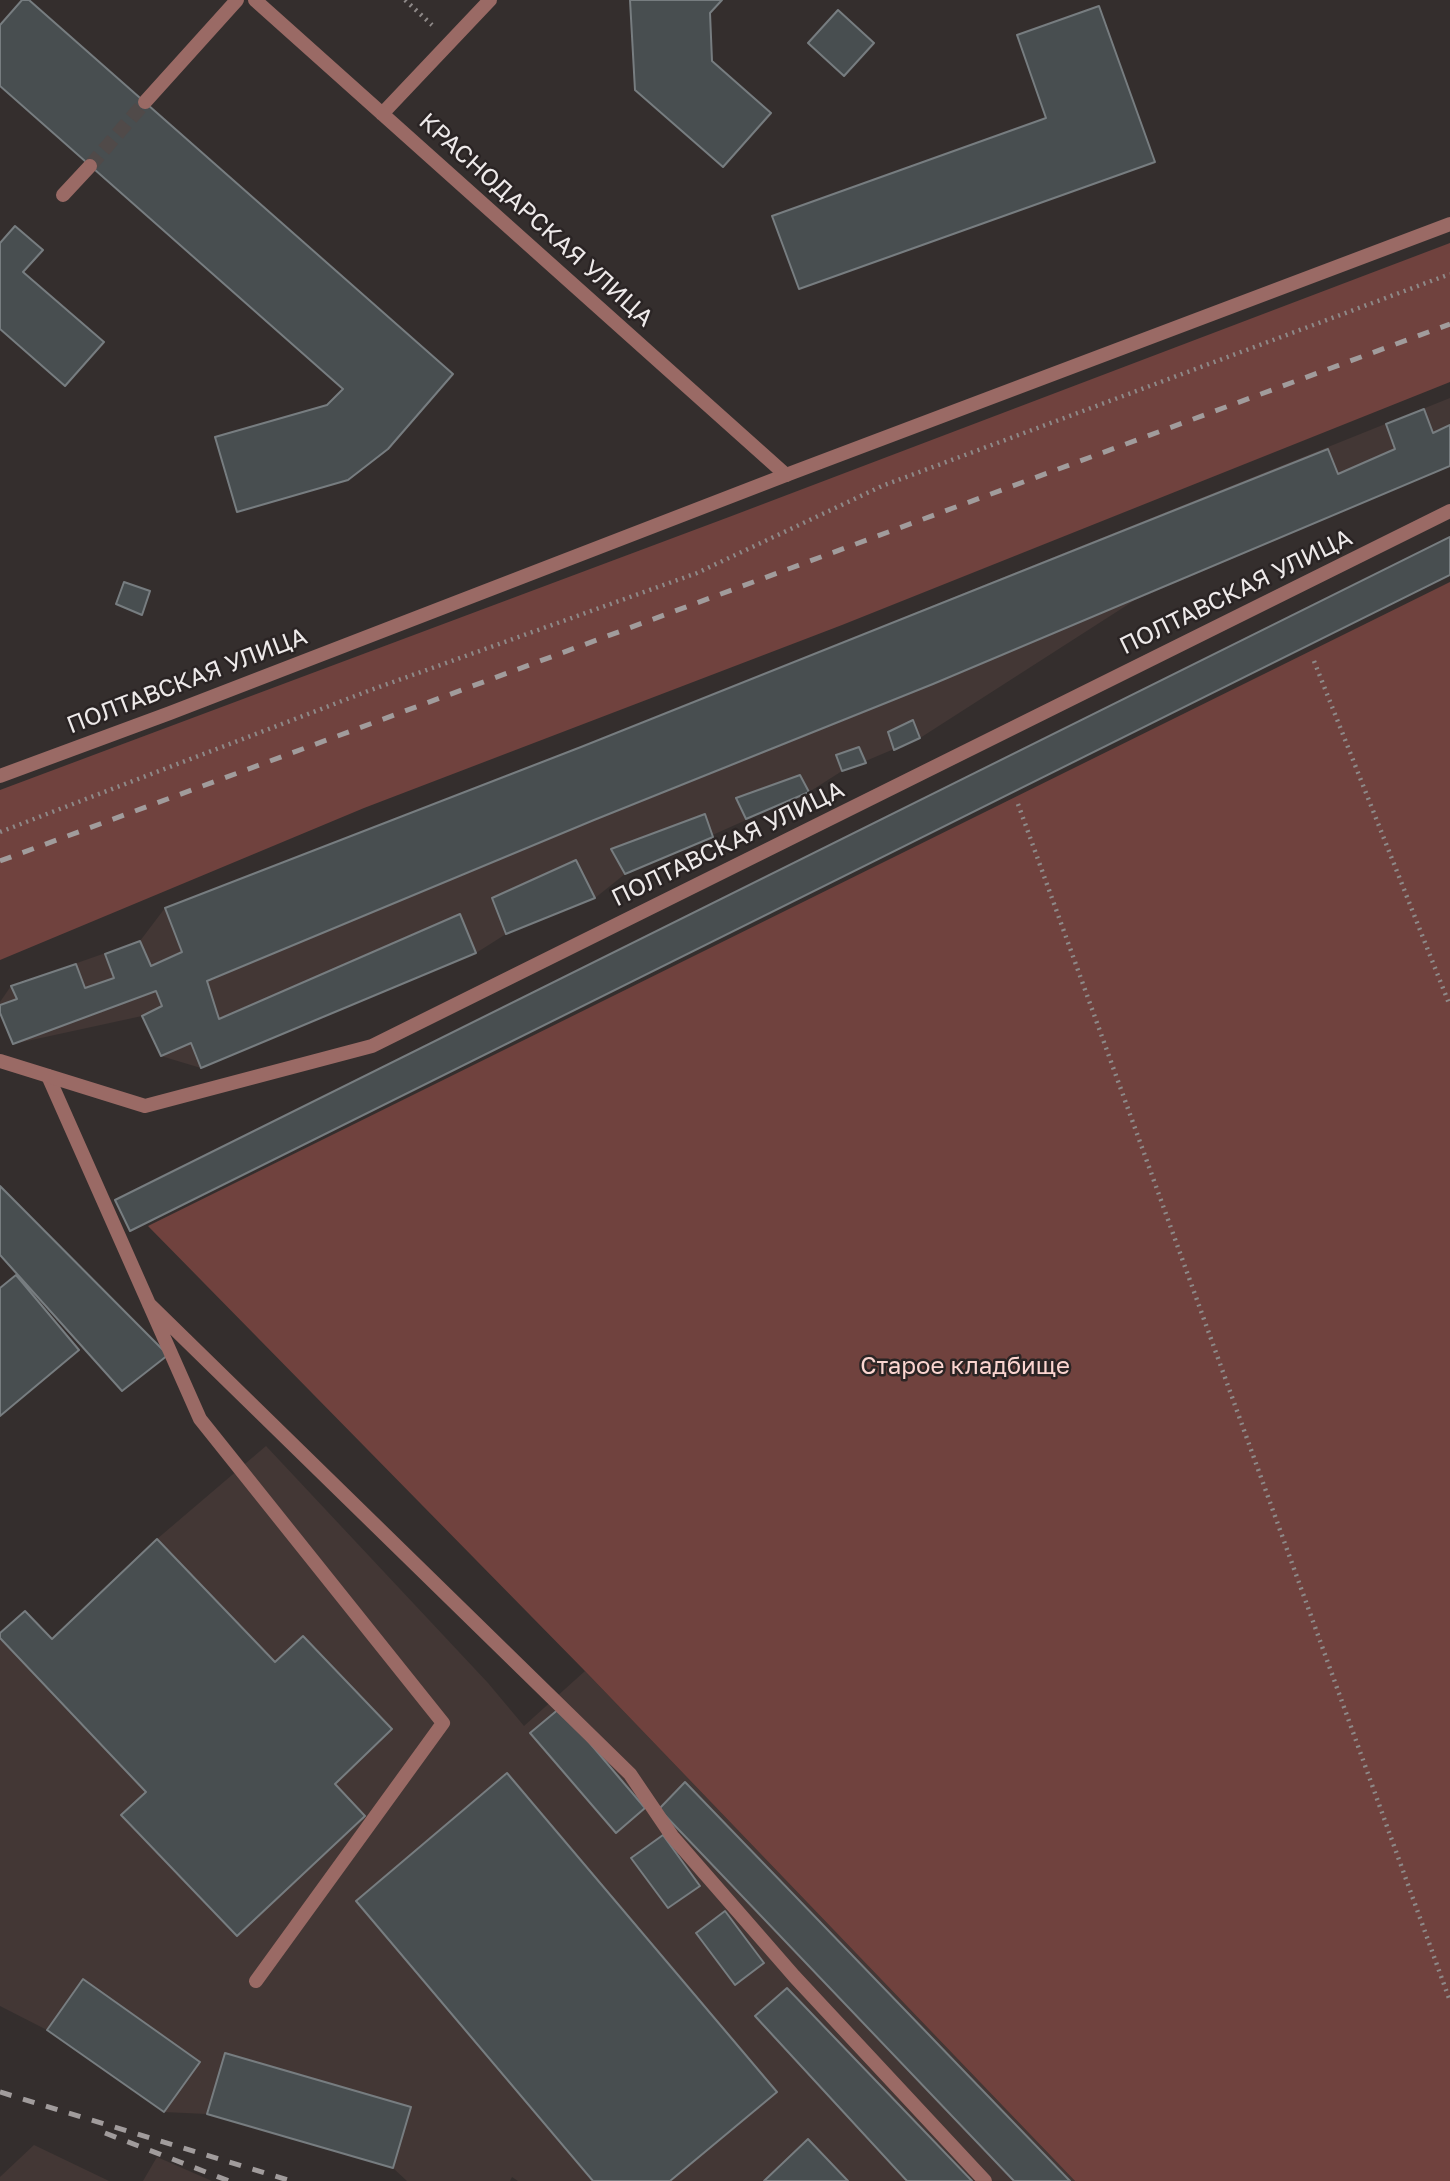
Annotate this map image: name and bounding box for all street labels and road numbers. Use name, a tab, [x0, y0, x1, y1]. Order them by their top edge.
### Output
street label: КРАСНОДАРСКАЯ УЛИЦА	[413, 107, 659, 333]
street label: ПОЛТАВСКАЯ УЛИЦА	[1115, 523, 1357, 661]
street label: ПОЛТАВСКАЯ УЛИЦА	[63, 622, 311, 740]
street label: ПОЛТАВСКАЯ УЛИЦА	[607, 775, 849, 913]

